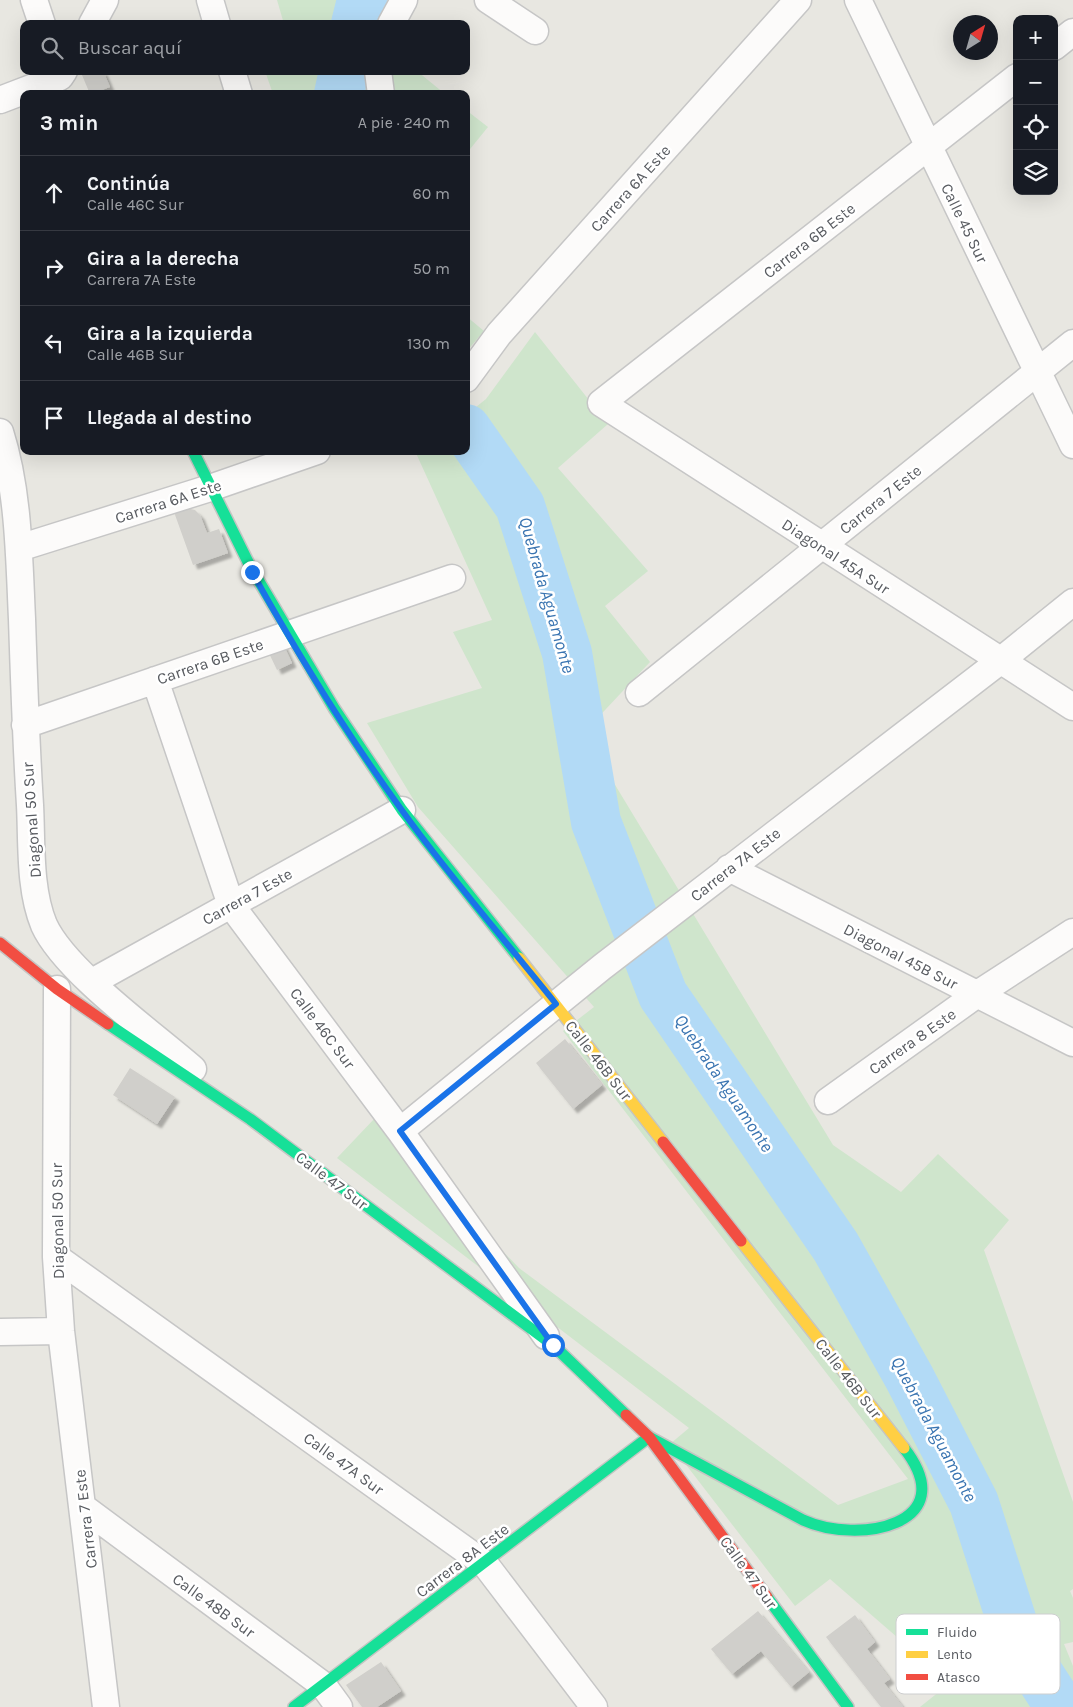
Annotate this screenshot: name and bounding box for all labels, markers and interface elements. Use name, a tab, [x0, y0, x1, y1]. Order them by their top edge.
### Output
north arrow	[953, 15, 998, 60]
map controls	[1013, 15, 1058, 195]
button: +	[1013, 15, 1058, 60]
search box	[20, 20, 470, 75]
icon: search	[38, 34, 66, 62]
text: Buscar aquí	[78, 37, 182, 59]
button: −	[1013, 60, 1058, 105]
button: locate	[1013, 105, 1058, 150]
text: 3 min	[40, 111, 98, 135]
text: A pie · 240 m	[358, 113, 450, 132]
street label: Carrera 6A Este	[586, 141, 674, 236]
button: layers	[1013, 150, 1058, 195]
text: Continúa	[87, 173, 170, 195]
icon: ahead	[40, 179, 68, 207]
street label: Calle 45 Sur	[937, 180, 992, 266]
text: 60 m	[413, 184, 450, 203]
text: Calle 46C Sur	[87, 195, 183, 214]
street label: Carrera 6B Este	[760, 199, 859, 282]
text: Gira a la derecha	[87, 248, 239, 270]
icon: right	[40, 254, 68, 282]
text: 50 m	[413, 259, 450, 278]
text: Carrera 7A Este	[87, 270, 196, 289]
text: Gira a la izquierda	[87, 323, 253, 345]
icon: left	[40, 329, 68, 357]
text: 130 m	[407, 334, 450, 353]
text: Calle 46B Sur	[87, 345, 184, 364]
icon: arrive	[40, 404, 68, 432]
text: Llegada al destino	[87, 407, 252, 429]
street label: Carrera 7 Este	[836, 461, 925, 538]
street label: Carrera 6A Este	[113, 475, 224, 528]
water label: Quebrada Aguamonte	[514, 514, 580, 676]
street label: Diagonal 45A Sur	[778, 514, 893, 598]
route end	[241, 561, 264, 584]
street label: Carrera 6B Este	[154, 634, 266, 689]
street label: Diagonal 50 Sur	[18, 761, 45, 879]
street label: Carrera 7A Este	[687, 823, 784, 905]
street label: Carrera 7 Este	[199, 864, 295, 929]
street label: Diagonal 45B Sur	[841, 919, 961, 993]
street label: Calle 46C Sur	[286, 984, 359, 1073]
street label: Carrera 8 Este	[865, 1004, 960, 1078]
water label: Quebrada Aguamonte	[670, 1010, 778, 1156]
street label: Calle 46B Sur	[561, 1016, 636, 1104]
street label: Calle 47 Sur	[292, 1147, 372, 1214]
street label: Diagonal 50 Sur	[47, 1163, 68, 1279]
route start	[542, 1334, 565, 1357]
street label: Calle 46B Sur	[811, 1334, 886, 1422]
water label: Quebrada Aguamonte	[886, 1353, 982, 1505]
street label: Calle 47A Sur	[300, 1428, 388, 1499]
street label: Carrera 7 Este	[70, 1468, 101, 1570]
street label: Carrera 8A Este	[412, 1519, 512, 1601]
street label: Calle 47 Sur	[716, 1532, 781, 1612]
street label: Calle 48B Sur	[169, 1569, 259, 1642]
legend	[896, 1614, 1060, 1694]
text: Fluido	[937, 1624, 977, 1641]
text: Lento	[937, 1646, 972, 1663]
text: Atasco	[937, 1669, 980, 1686]

